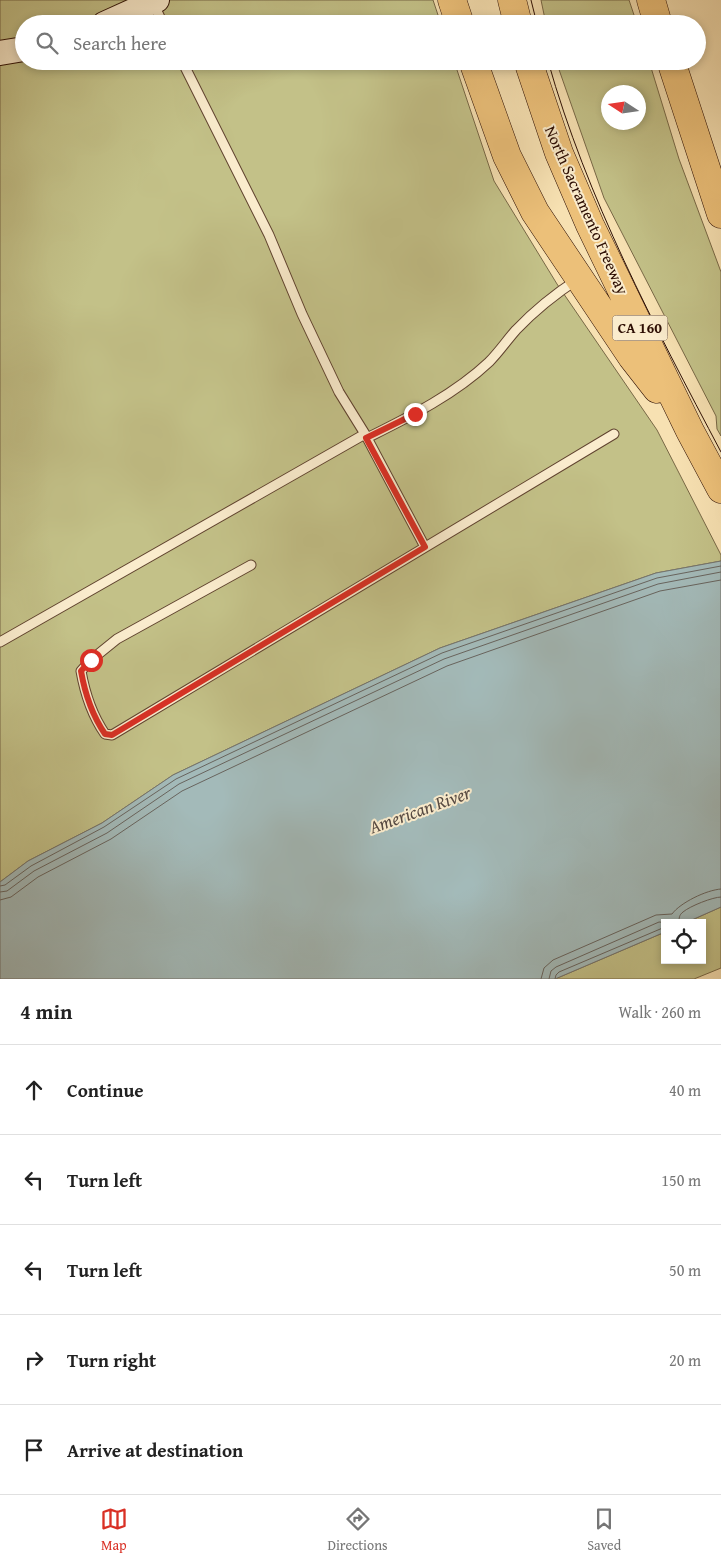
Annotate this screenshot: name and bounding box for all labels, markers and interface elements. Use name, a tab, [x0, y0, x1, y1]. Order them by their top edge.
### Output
search box	[15, 15, 706, 70]
icon: search	[33, 29, 61, 57]
text: Search here	[73, 29, 167, 57]
north arrow	[601, 85, 646, 130]
street label: North Sacramento Freeway	[539, 122, 635, 298]
road number: CA 160	[612, 316, 668, 340]
route end	[404, 403, 427, 426]
route start	[80, 649, 103, 672]
water label: American River	[364, 778, 476, 841]
map controls	[661, 919, 706, 964]
button: locate	[661, 919, 706, 964]
text: 4 min	[20, 996, 72, 1027]
text: Walk · 260 m	[618, 1000, 701, 1024]
icon: ahead	[20, 1076, 48, 1104]
text: Continue	[67, 1076, 144, 1104]
text: 40 m	[669, 1078, 701, 1102]
icon: left	[20, 1166, 48, 1194]
text: Turn left	[67, 1166, 142, 1194]
text: 150 m	[661, 1168, 701, 1192]
icon: left	[20, 1256, 48, 1284]
text: Turn left	[67, 1256, 142, 1284]
text: 50 m	[669, 1258, 701, 1282]
icon: right	[20, 1346, 48, 1374]
text: Turn right	[67, 1346, 156, 1374]
text: 20 m	[669, 1348, 701, 1372]
icon: arrive	[20, 1436, 48, 1464]
text: Arrive at destination	[67, 1436, 243, 1464]
tab: Map	[100, 1505, 128, 1555]
tab: Directions	[327, 1505, 388, 1555]
tab: Saved	[587, 1505, 621, 1555]

